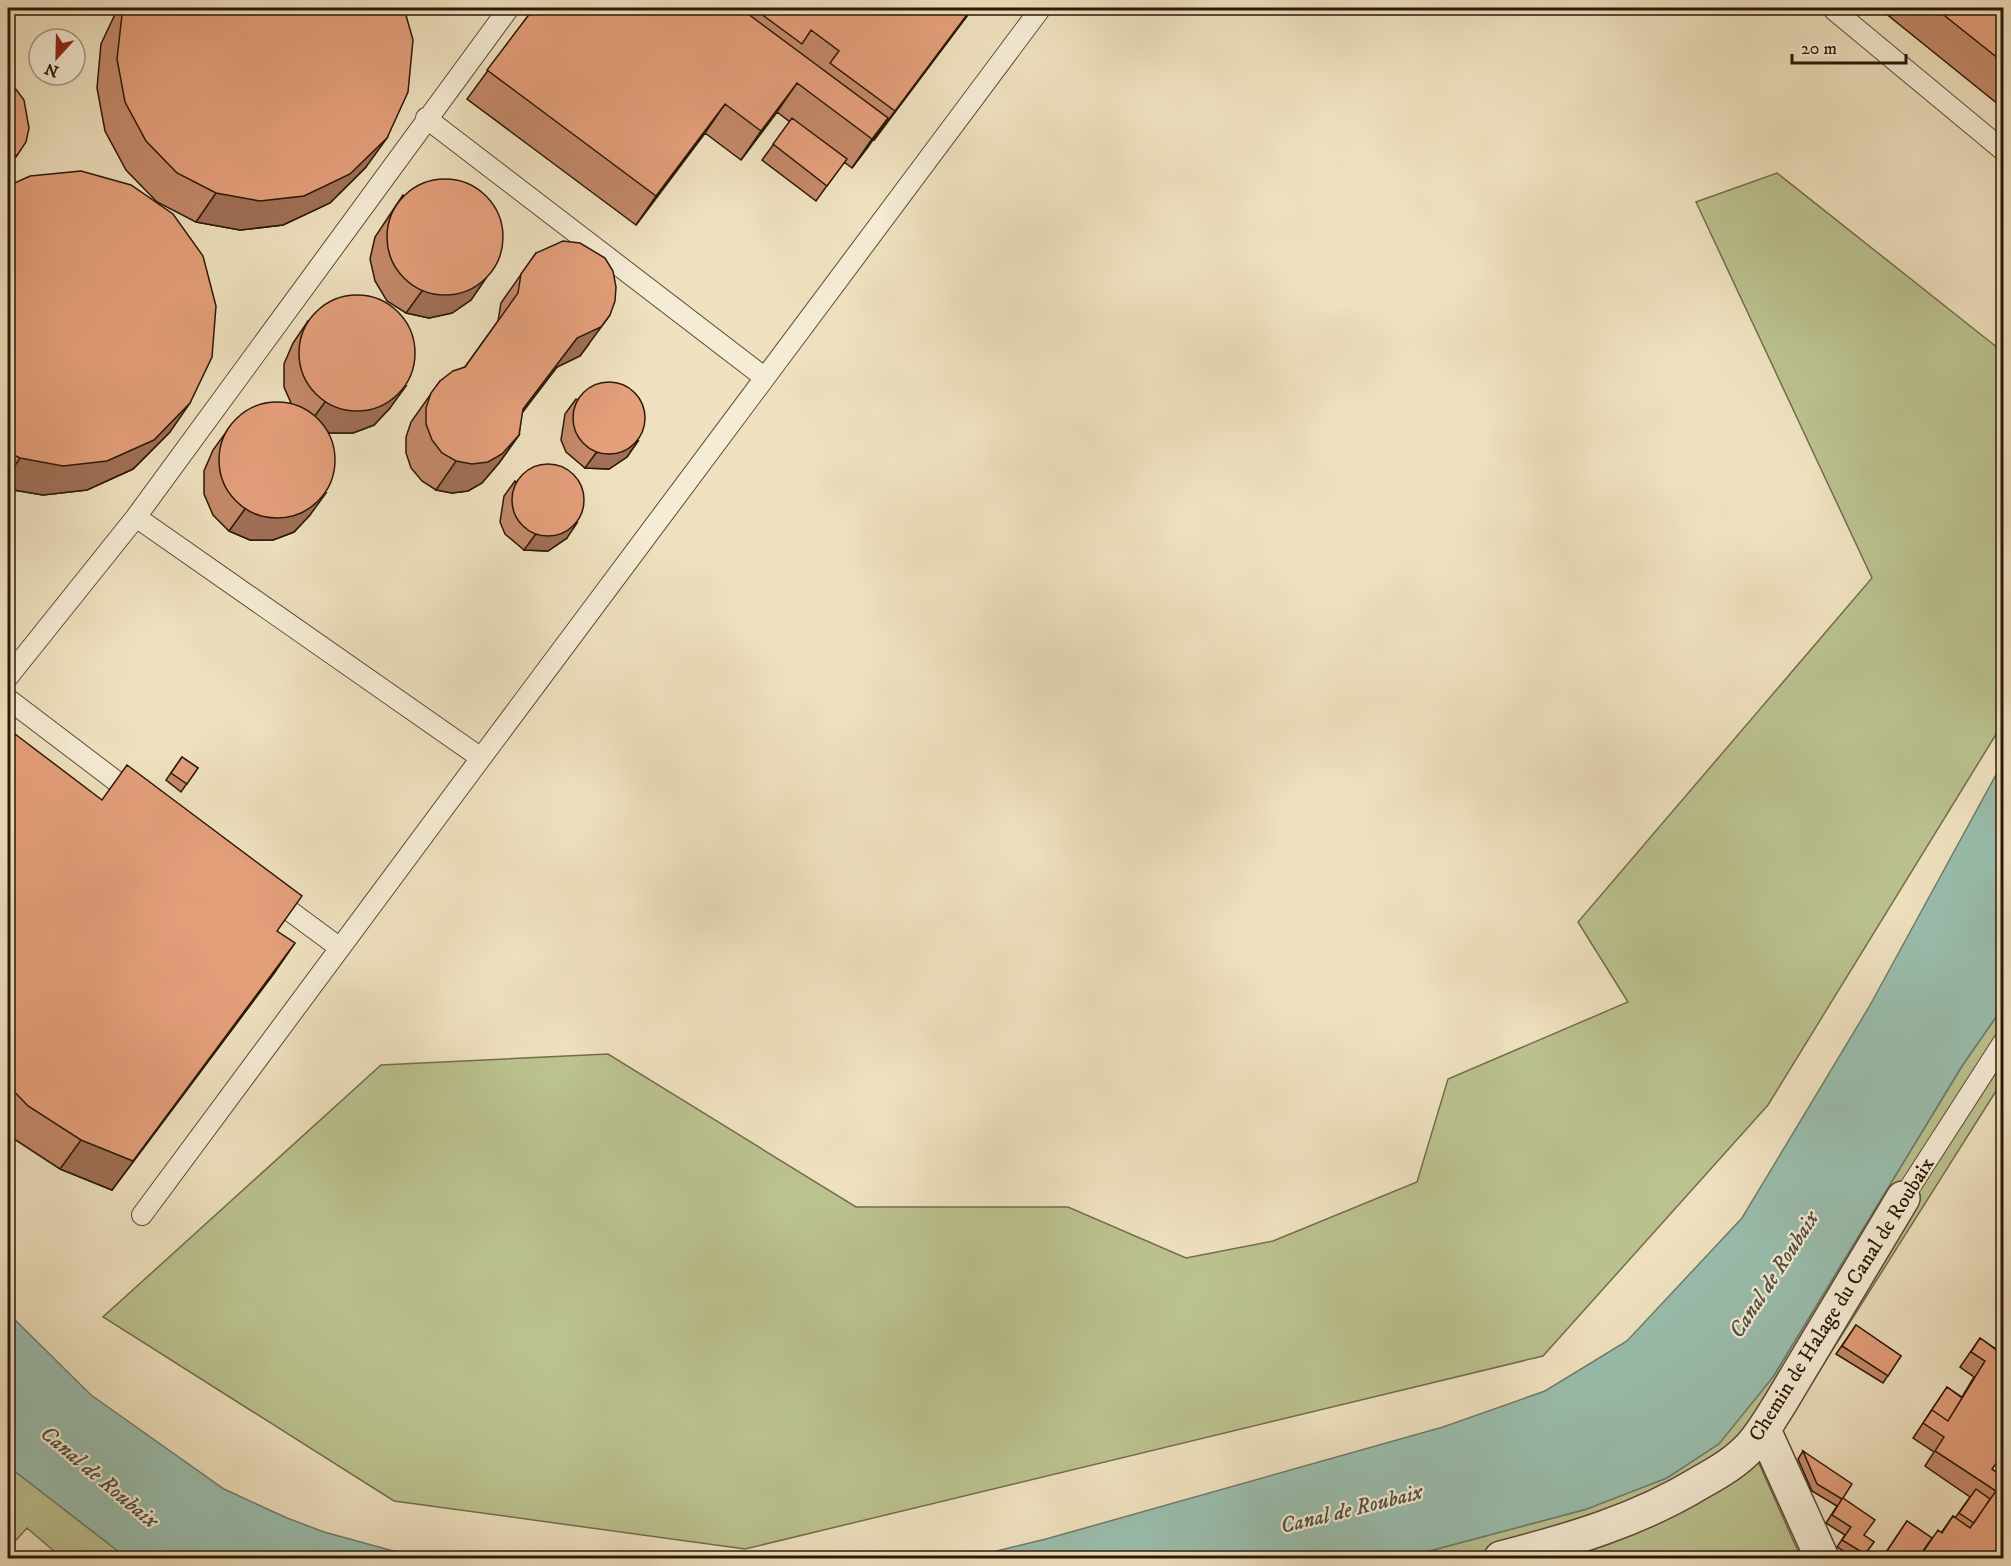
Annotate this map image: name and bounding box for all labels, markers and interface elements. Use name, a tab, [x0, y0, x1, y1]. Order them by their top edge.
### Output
north arrow	[27, 27, 87, 87]
scale bar	[1792, 27, 1906, 65]
text: 20 m	[1801, 38, 1837, 60]
text: N	[42, 58, 62, 82]
street label: Chemin de Halage du Canal de Roubaix	[1743, 1153, 1940, 1446]
water label: Canal de Roubaix	[1723, 1205, 1826, 1343]
water label: Canal de Roubaix	[35, 1420, 165, 1536]
water label: Canal de Roubaix	[1277, 1478, 1427, 1540]

